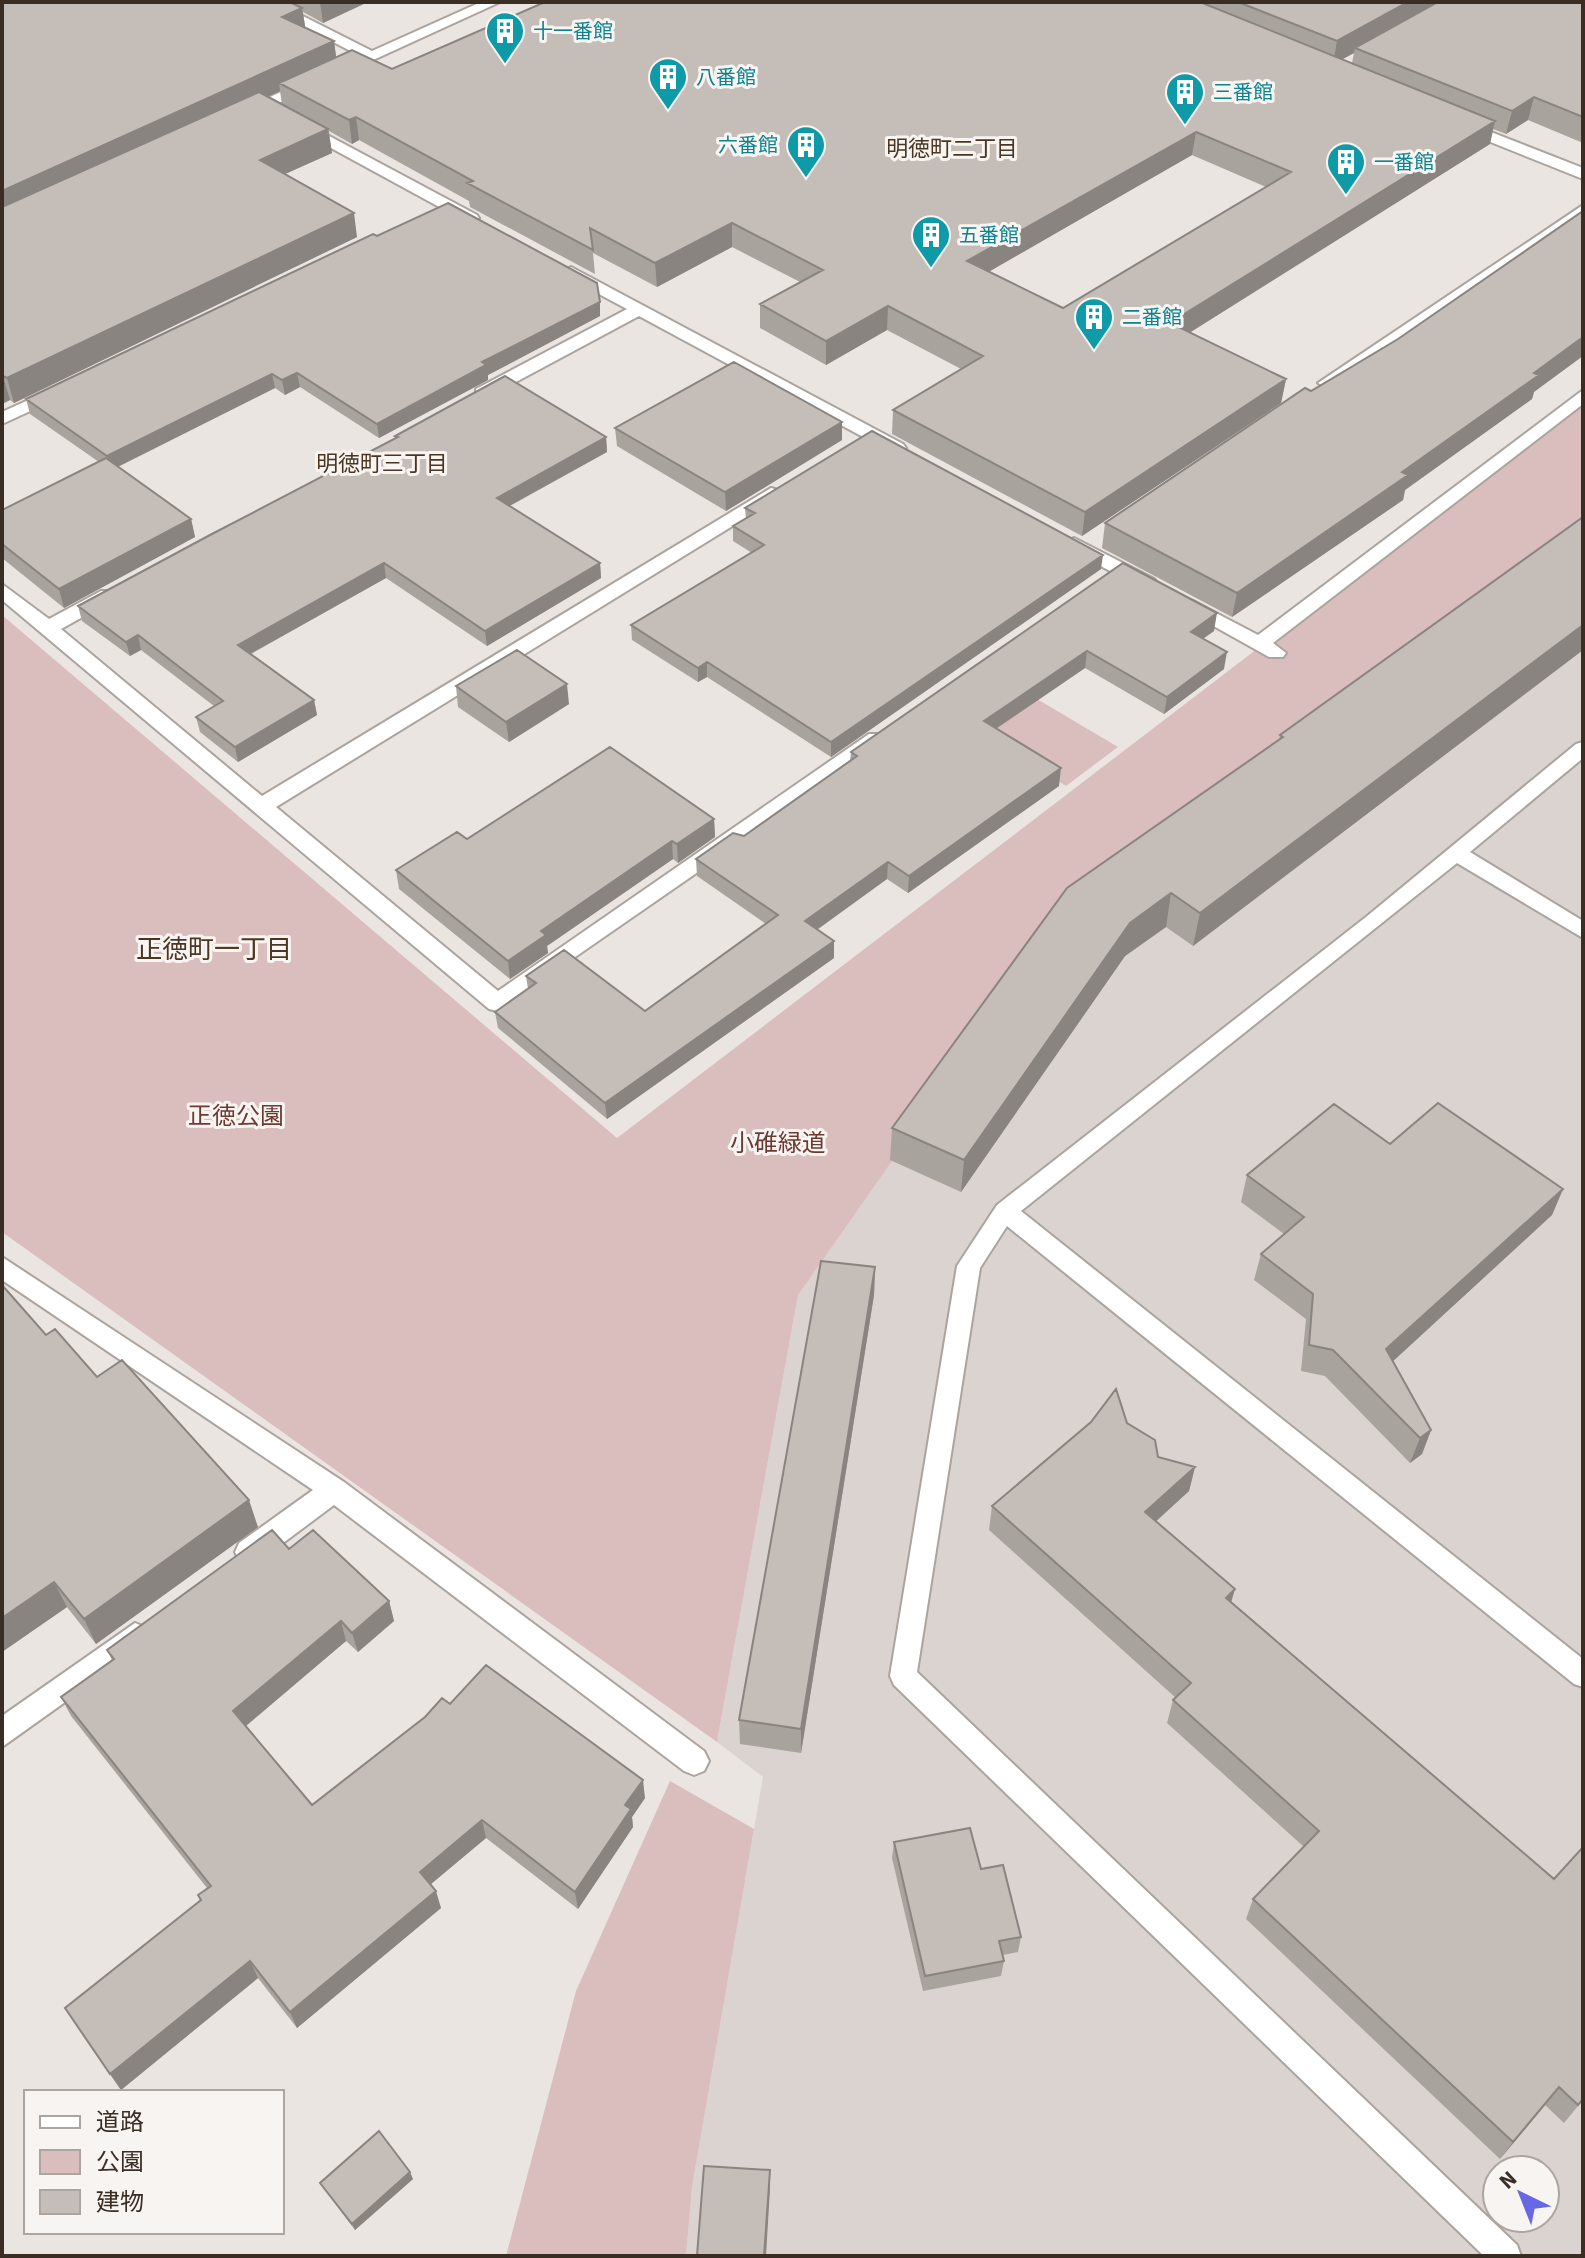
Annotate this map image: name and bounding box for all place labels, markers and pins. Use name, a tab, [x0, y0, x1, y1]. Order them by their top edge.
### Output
building icon: 十一番館	[484, 10, 526, 65]
place label: 十一番館	[533, 18, 613, 46]
building icon: 八番館	[647, 56, 689, 111]
place label: 八番館	[696, 64, 756, 92]
building icon: 三番館	[1164, 71, 1206, 126]
place label: 三番館	[1213, 79, 1273, 107]
building icon: 六番館	[785, 124, 827, 179]
place label: 六番館	[718, 132, 778, 160]
building icon: 一番館	[1325, 141, 1367, 196]
place label: 一番館	[1374, 149, 1434, 177]
building icon: 五番館	[910, 214, 952, 269]
place label: 五番館	[959, 222, 1019, 250]
building icon: 二番館	[1073, 296, 1115, 351]
place label: 二番館	[1122, 304, 1182, 332]

